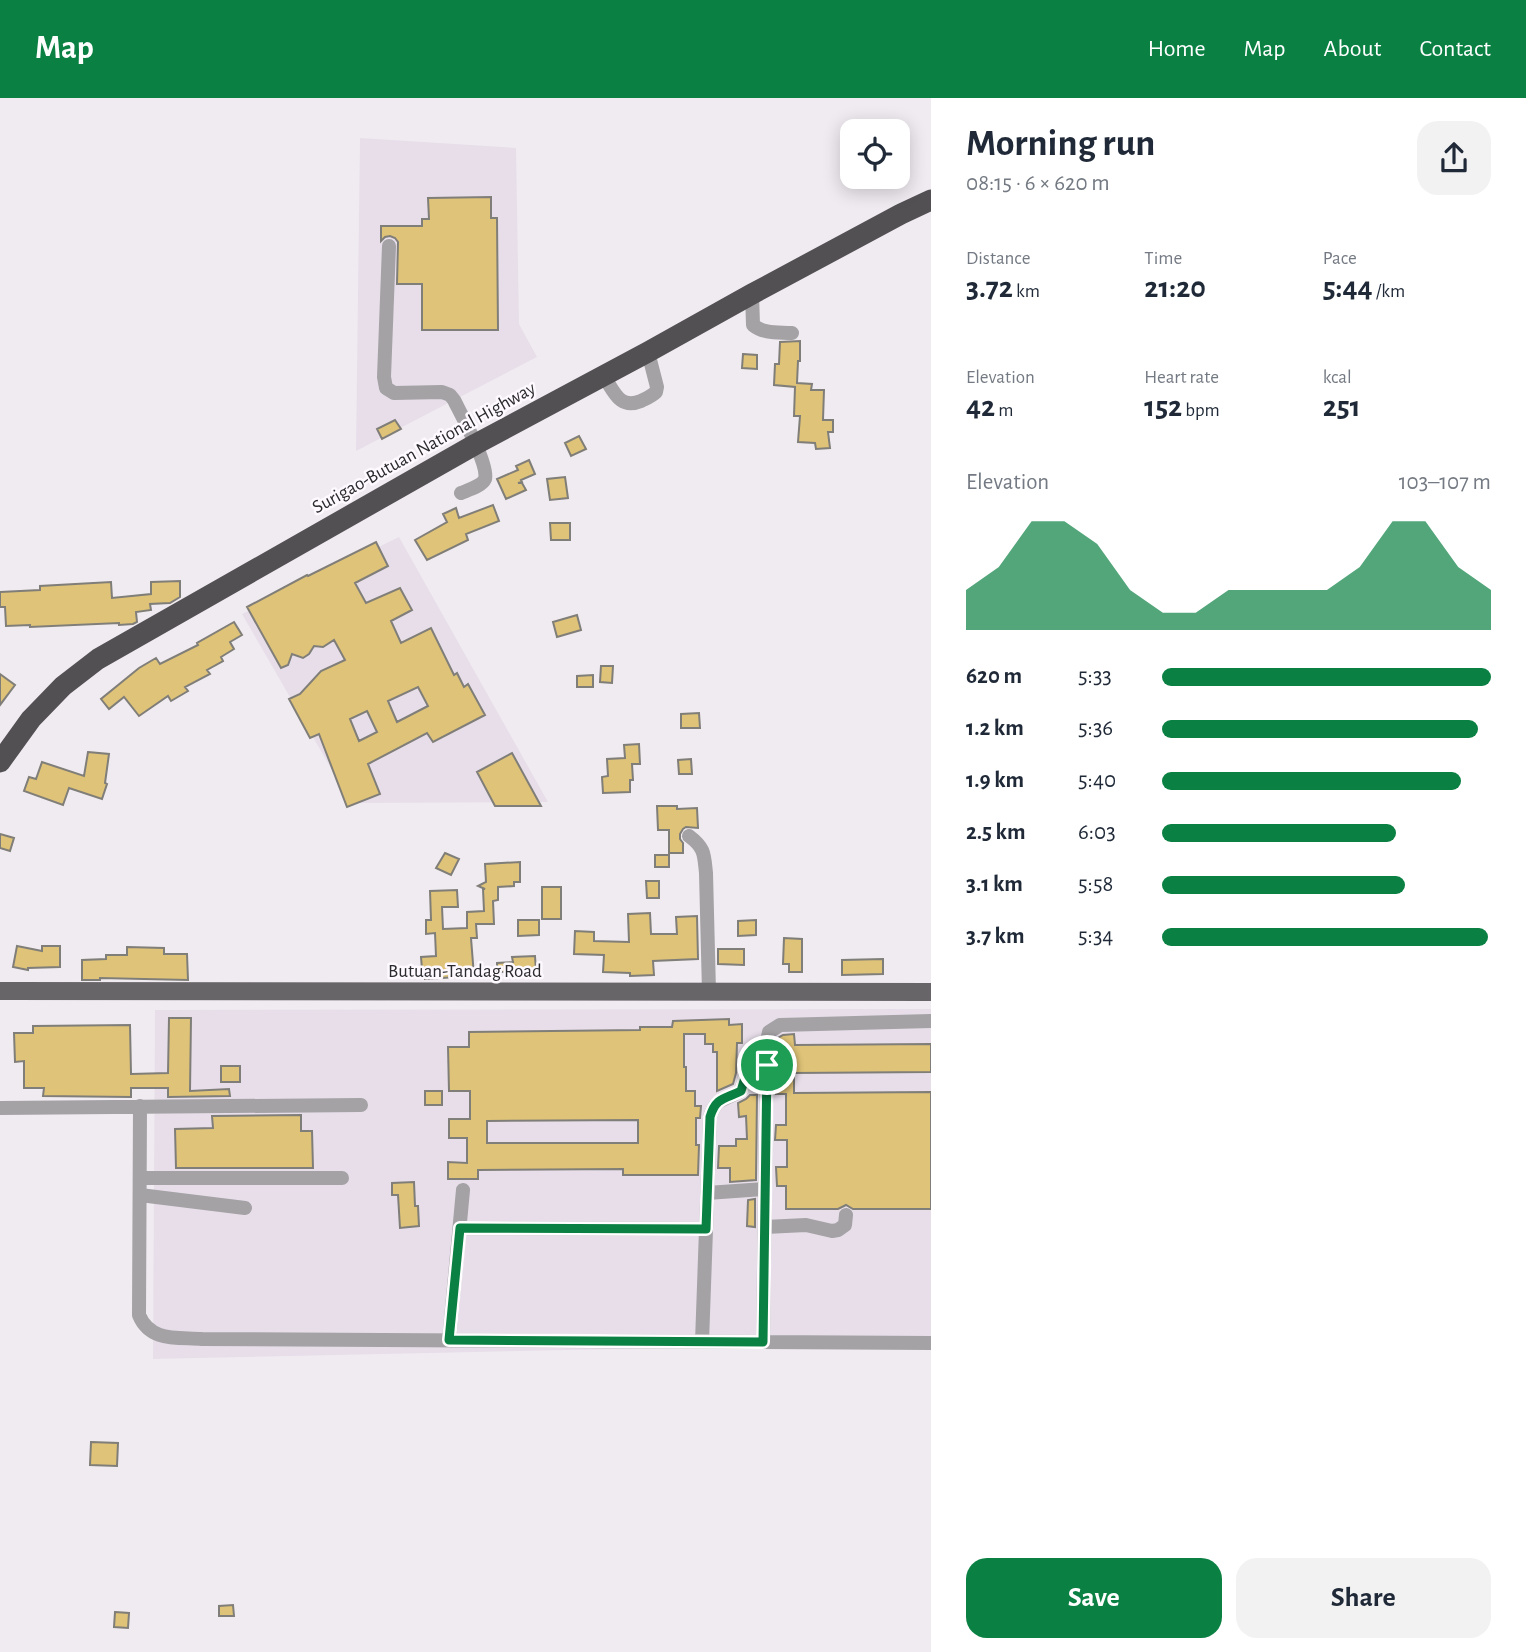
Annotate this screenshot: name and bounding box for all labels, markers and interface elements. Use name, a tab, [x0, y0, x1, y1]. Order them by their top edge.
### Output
text: Map	[35, 32, 94, 65]
text: Home	[1148, 37, 1206, 61]
text: Map	[1244, 37, 1286, 61]
text: About	[1324, 37, 1381, 61]
text: Contact	[1419, 37, 1491, 61]
map controls	[840, 119, 910, 189]
button: locate	[840, 119, 910, 189]
button: share	[1417, 121, 1491, 195]
text: Morning run	[966, 125, 1155, 163]
text: 08:15 · 6 × 620 m	[966, 172, 1110, 195]
text: Distance	[966, 249, 1030, 268]
text: Time	[1144, 249, 1182, 268]
text: Pace	[1323, 249, 1357, 268]
text: 3.72	[966, 273, 1013, 303]
text: 21:20	[1144, 273, 1206, 303]
text: 5:44	[1323, 273, 1373, 303]
text: km	[1013, 282, 1040, 301]
text: /km	[1373, 282, 1405, 301]
text: Elevation	[966, 368, 1035, 387]
text: Heart rate	[1144, 368, 1219, 387]
text: kcal	[1323, 368, 1352, 387]
street label: Surigao-Butuan National Highway	[309, 379, 539, 517]
text: 42	[966, 392, 995, 422]
text: 152	[1144, 392, 1182, 422]
text: 251	[1323, 392, 1361, 422]
text: m	[995, 401, 1014, 420]
text: bpm	[1182, 401, 1220, 420]
text: Elevation	[966, 471, 1049, 494]
text: 103–107 m	[1399, 471, 1491, 494]
text: 620 m	[966, 665, 1022, 688]
text: 5:33	[1078, 665, 1112, 688]
text: 1.2 km	[966, 717, 1024, 740]
text: 5:36	[1078, 717, 1113, 740]
text: 1.9 km	[966, 769, 1024, 792]
text: 5:40	[1078, 769, 1116, 792]
text: 2.5 km	[966, 821, 1025, 844]
text: 6:03	[1078, 821, 1116, 844]
text: 3.1 km	[966, 873, 1023, 896]
text: 5:58	[1078, 873, 1113, 896]
text: 3.7 km	[966, 925, 1025, 948]
text: 5:34	[1078, 925, 1113, 948]
street label: Butuan-Tandag Road	[388, 962, 542, 981]
pin	[737, 1035, 797, 1095]
icon: arrive	[748, 1046, 786, 1084]
button: Save	[966, 1558, 1222, 1638]
button: Share	[1236, 1558, 1491, 1638]

